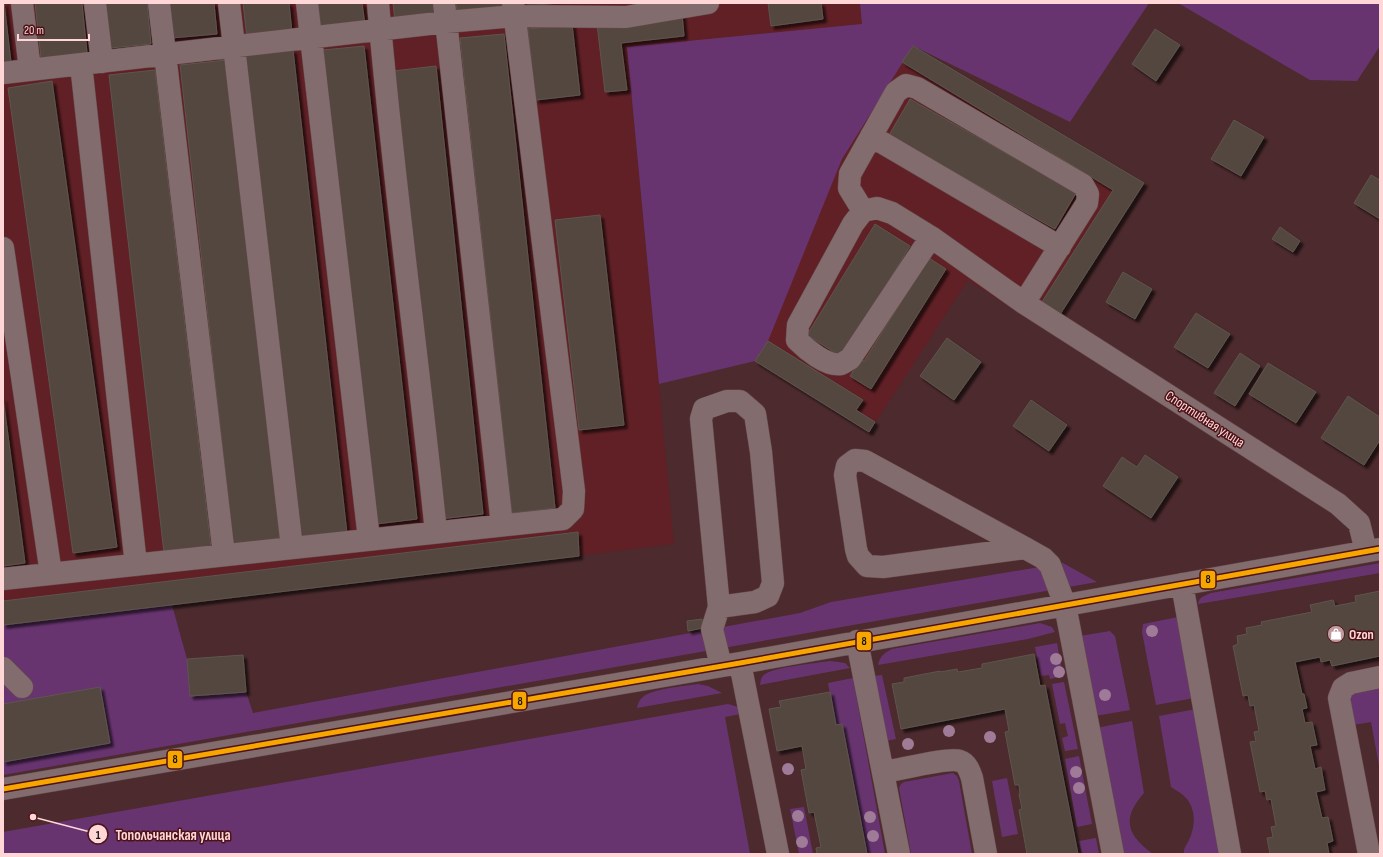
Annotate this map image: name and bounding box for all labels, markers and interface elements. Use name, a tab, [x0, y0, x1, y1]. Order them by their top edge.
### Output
scale bar	[18, 16, 89, 42]
text: 20 m	[24, 23, 44, 38]
street label: Спортивная улица	[1162, 387, 1248, 451]
line badge: 8	[1200, 570, 1216, 589]
text: 8	[1205, 573, 1211, 586]
shop icon: Ozon	[1326, 624, 1346, 644]
place label: Ozon	[1349, 626, 1374, 643]
line badge: 8	[856, 631, 872, 651]
text: 8	[861, 635, 867, 648]
line badge: 8	[512, 691, 527, 710]
text: 8	[517, 695, 523, 708]
line badge: 8	[167, 750, 183, 769]
text: 8	[172, 753, 178, 766]
callout: Топольчанская улица	[88, 821, 239, 848]
text: Топольчанская улица	[115, 826, 231, 845]
text: 1	[96, 828, 101, 843]

